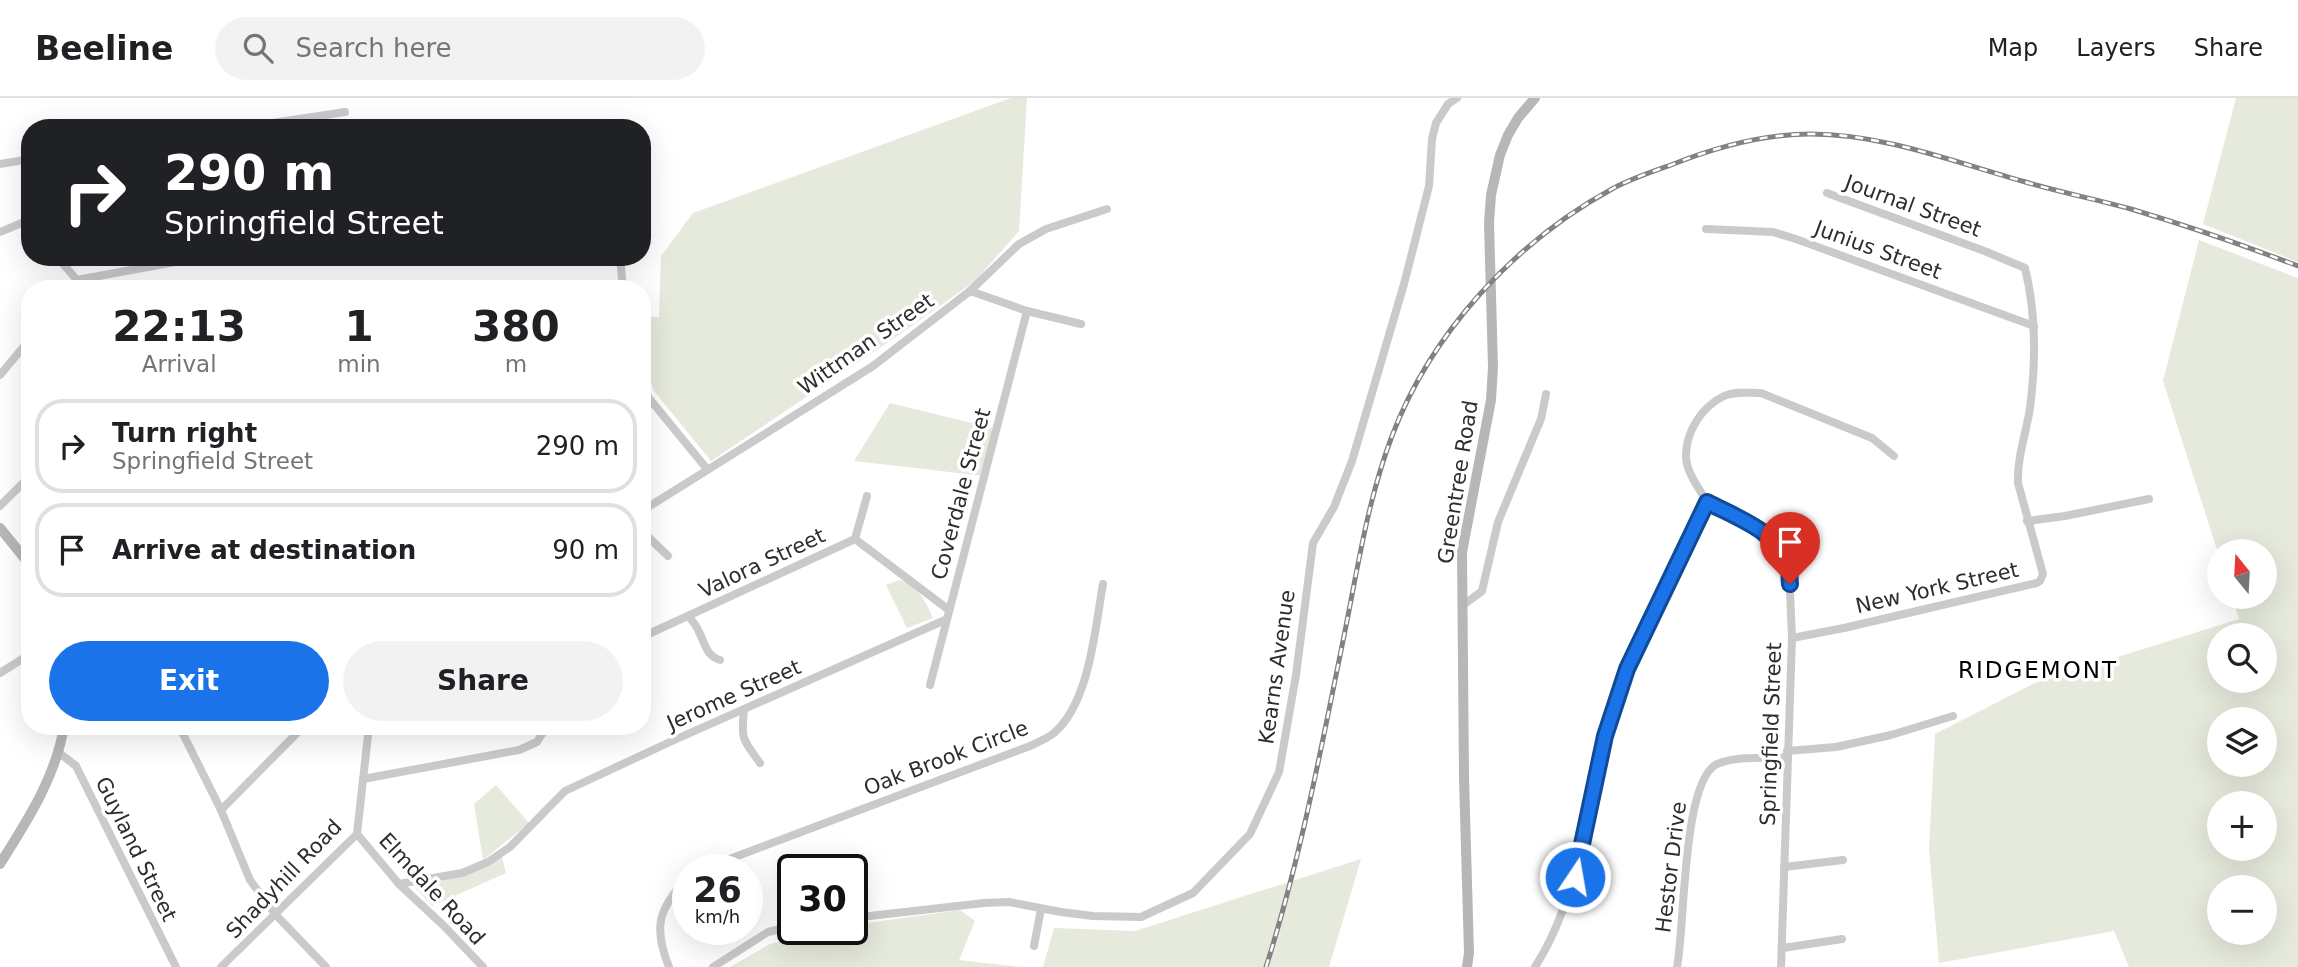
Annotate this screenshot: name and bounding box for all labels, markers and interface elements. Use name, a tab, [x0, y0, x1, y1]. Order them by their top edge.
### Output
search box	[215, 17, 705, 80]
text: Beeline	[35, 29, 173, 68]
icon: search	[239, 29, 277, 67]
text: Search here	[295, 33, 452, 63]
text: Map	[1988, 34, 2038, 62]
text: Layers	[2076, 34, 2156, 62]
text: Share	[2194, 34, 2263, 62]
text: 290 m	[164, 145, 334, 202]
icon: right	[49, 147, 140, 238]
street label: Journal Street	[1840, 170, 1984, 242]
text: Springfield Street	[164, 204, 444, 242]
street label: Junius Street	[1809, 215, 1945, 284]
street label: Wittman Street	[794, 288, 938, 400]
text: 22:13	[112, 302, 246, 351]
text: 1	[344, 302, 374, 351]
text: 380	[472, 302, 560, 351]
text: Arrival	[142, 351, 217, 377]
text: min	[337, 351, 381, 377]
text: m	[505, 351, 527, 377]
street label: Greentree Road	[1433, 399, 1483, 565]
street label: Coverdale Street	[927, 406, 995, 582]
text: Turn right	[112, 418, 257, 448]
icon: right	[53, 427, 91, 465]
text: 290 m	[536, 431, 619, 461]
text: Springfield Street	[112, 448, 313, 474]
pin	[1760, 512, 1820, 584]
street label: Valora Street	[695, 523, 829, 603]
icon: arrive	[1771, 523, 1809, 561]
icon: arrive	[53, 531, 91, 569]
text: Arrive at destination	[112, 535, 416, 565]
text: 90 m	[552, 535, 619, 565]
north arrow	[2207, 539, 2277, 609]
map controls	[2207, 539, 2277, 945]
street label: New York Street	[1853, 558, 2021, 618]
street label: Kearns Avenue	[1254, 588, 1300, 746]
button: search	[2207, 623, 2277, 693]
button: Exit	[49, 641, 329, 721]
button: Share	[343, 641, 623, 721]
street label: Springfield Street	[1756, 642, 1786, 826]
street label: Jerome Street	[662, 655, 805, 736]
district label: RIDGEMONT	[1958, 657, 2118, 683]
button: layers	[2207, 707, 2277, 777]
street label: Oak Brook Circle	[860, 716, 1032, 800]
street label: Guyland Street	[91, 773, 181, 925]
button: +	[2207, 791, 2277, 861]
street label: Hestor Drive	[1651, 800, 1691, 934]
street label: Shadyhill Road	[221, 815, 347, 943]
street label: Elmdale Road	[374, 828, 490, 950]
position arrow	[1538, 840, 1612, 914]
speed limit sign: 30	[777, 854, 868, 945]
text: 26	[693, 870, 742, 910]
button: −	[2207, 875, 2277, 945]
text: km/h	[695, 906, 740, 927]

